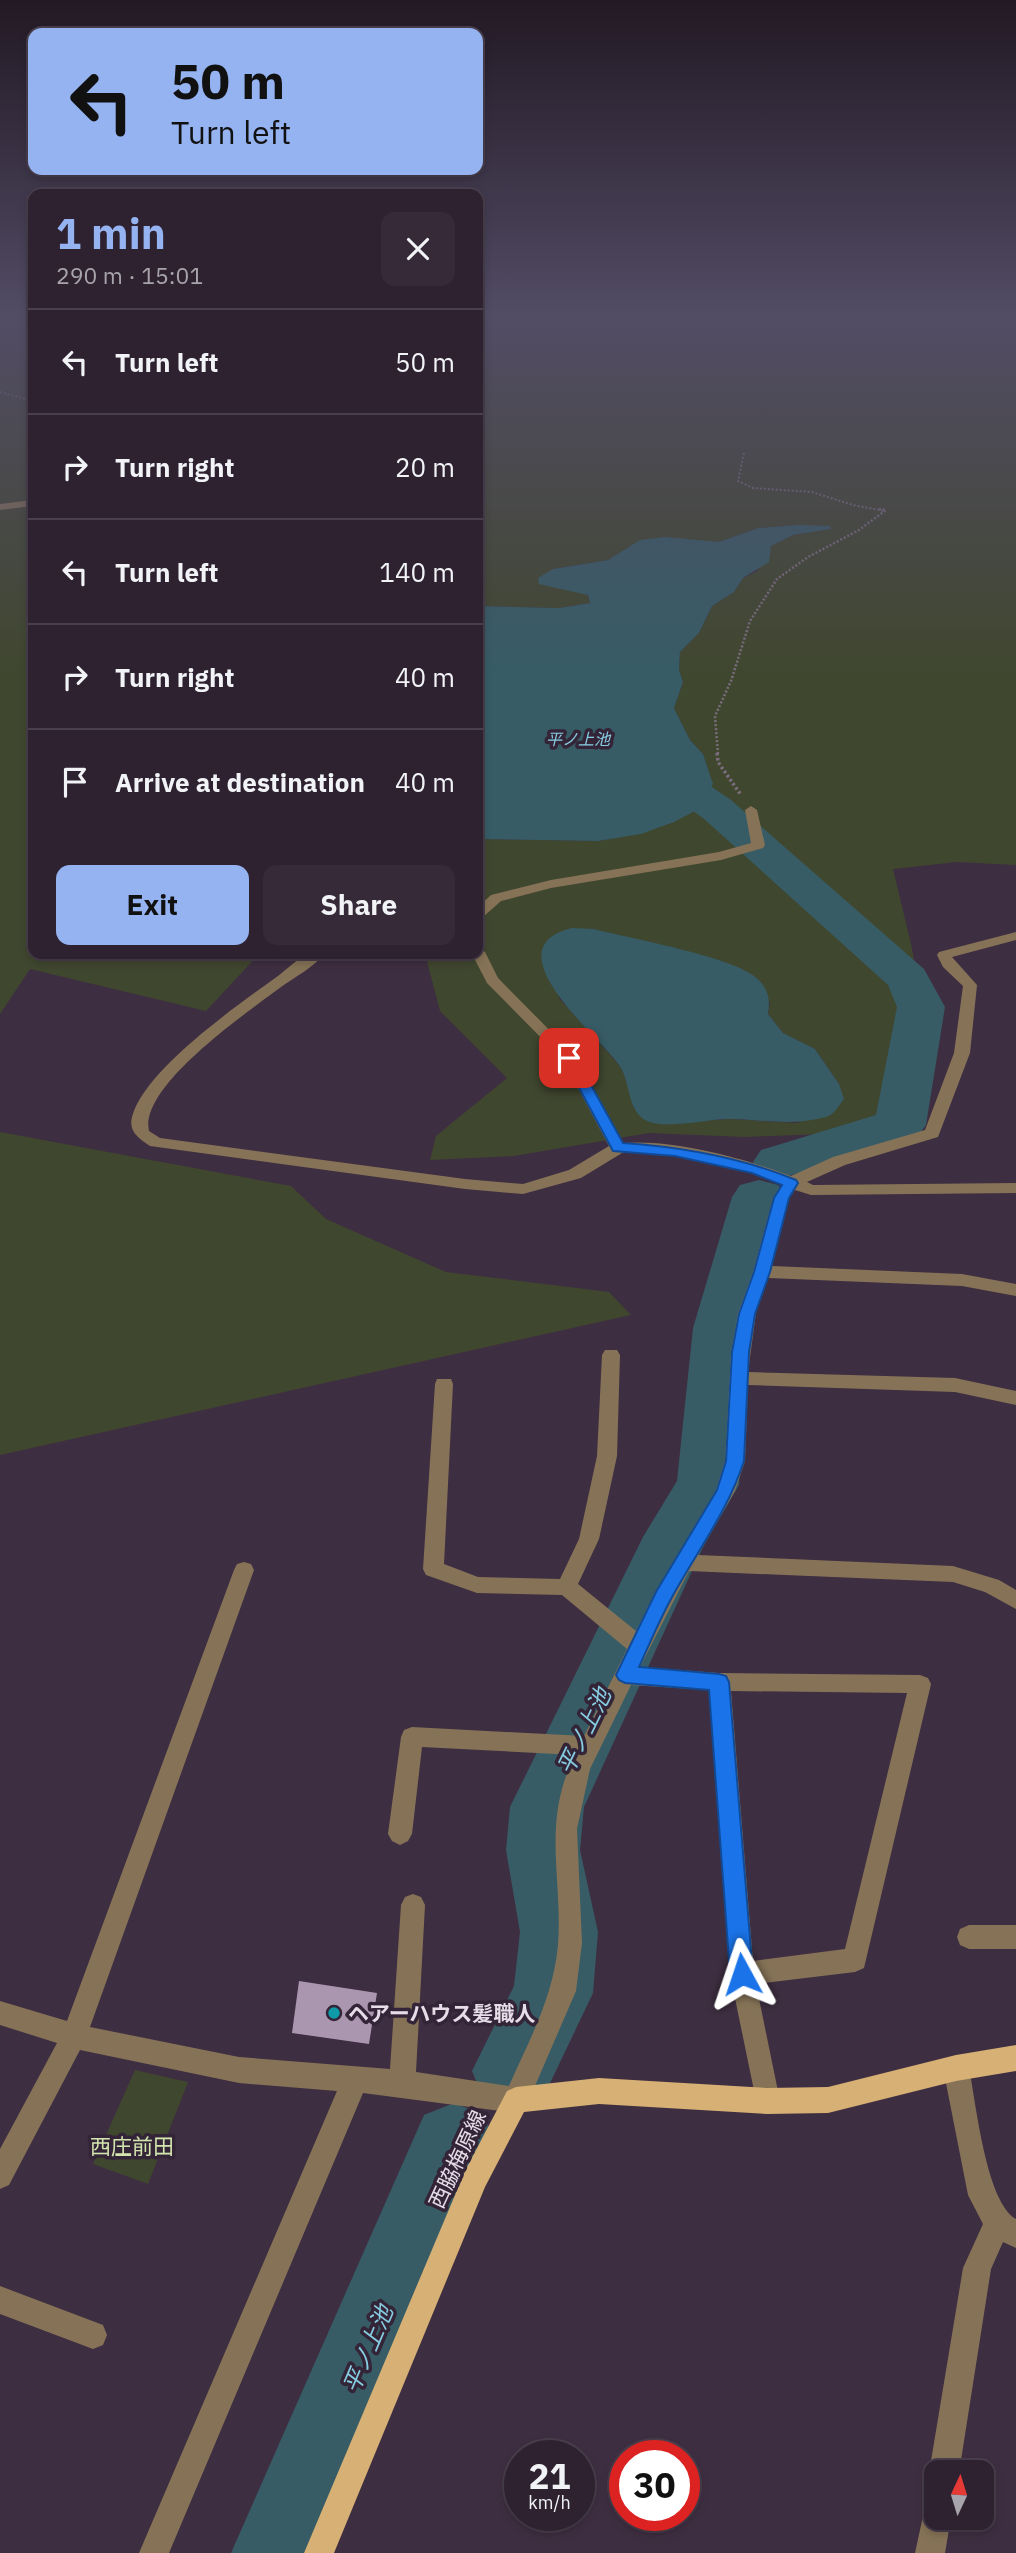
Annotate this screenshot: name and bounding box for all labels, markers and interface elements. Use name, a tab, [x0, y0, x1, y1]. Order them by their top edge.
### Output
text: 50 m	[171, 49, 285, 112]
icon: left	[56, 56, 147, 147]
text: Turn left	[171, 111, 291, 153]
text: 1 min	[56, 206, 166, 261]
button: close	[381, 212, 455, 286]
text: 290 m · 15:01	[56, 260, 203, 290]
icon: left	[56, 343, 94, 381]
text: Turn left	[115, 345, 218, 379]
text: 50 m	[395, 345, 455, 379]
icon: right	[56, 448, 94, 486]
text: Turn right	[115, 450, 234, 484]
text: 20 m	[395, 450, 455, 484]
icon: left	[56, 553, 94, 591]
text: Turn left	[115, 555, 218, 589]
text: 140 m	[379, 555, 455, 589]
icon: right	[56, 658, 94, 696]
text: Turn right	[115, 660, 234, 694]
text: 40 m	[395, 660, 455, 694]
water label: 平ノ上池	[546, 729, 612, 749]
icon: arrive	[56, 763, 94, 801]
text: Arrive at destination	[115, 765, 365, 799]
text: 40 m	[395, 765, 455, 799]
button: Exit	[56, 865, 249, 945]
button: Share	[263, 865, 455, 945]
pin	[539, 1028, 599, 1088]
icon: arrive	[550, 1039, 588, 1077]
water label: 平ノ上池	[549, 1681, 618, 1779]
position arrow	[705, 1937, 779, 2011]
place label: ヘアーハウス髪職人	[348, 1999, 535, 2027]
marker: ヘアーハウス髪職人	[326, 2005, 342, 2021]
street label: 西脇梅原線	[422, 2106, 492, 2212]
park label: 西庄前田	[90, 2132, 174, 2160]
water label: 平ノ上池	[335, 2299, 400, 2397]
speed limit sign: 30	[609, 2440, 700, 2531]
text: 21	[528, 2453, 571, 2499]
north arrow	[924, 2460, 994, 2530]
map controls	[924, 2460, 994, 2530]
text: km/h	[528, 2491, 571, 2514]

